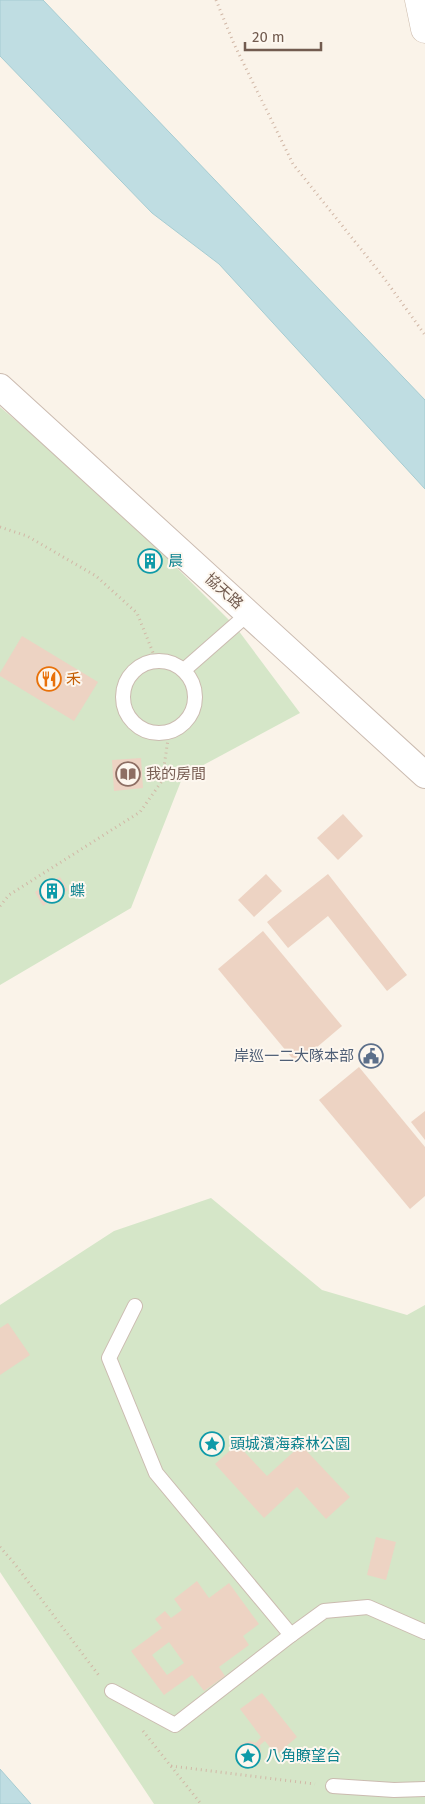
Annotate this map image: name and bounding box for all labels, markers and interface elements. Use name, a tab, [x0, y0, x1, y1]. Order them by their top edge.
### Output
scale bar	[245, 20, 321, 52]
text: 20 m	[252, 28, 285, 46]
building icon: 晨	[137, 548, 163, 574]
place label: 晨	[168, 552, 183, 570]
street label: 協天路	[201, 569, 247, 613]
restaurant icon: 禾	[36, 666, 62, 692]
place label: 禾	[66, 670, 81, 688]
library icon: 我的房間	[115, 761, 141, 787]
place label: 我的房間	[146, 765, 206, 783]
building icon: 蝶	[39, 878, 65, 904]
place label: 蝶	[70, 882, 85, 900]
public building icon: 岸巡一二大隊本部	[358, 1043, 384, 1069]
place label: 岸巡一二大隊本部	[234, 1047, 354, 1065]
place icon: 頭城濱海森林公園	[199, 1431, 225, 1457]
place label: 頭城濱海森林公園	[230, 1435, 350, 1453]
place icon: 八角瞭望台	[235, 1743, 261, 1769]
place label: 八角瞭望台	[266, 1747, 341, 1765]

